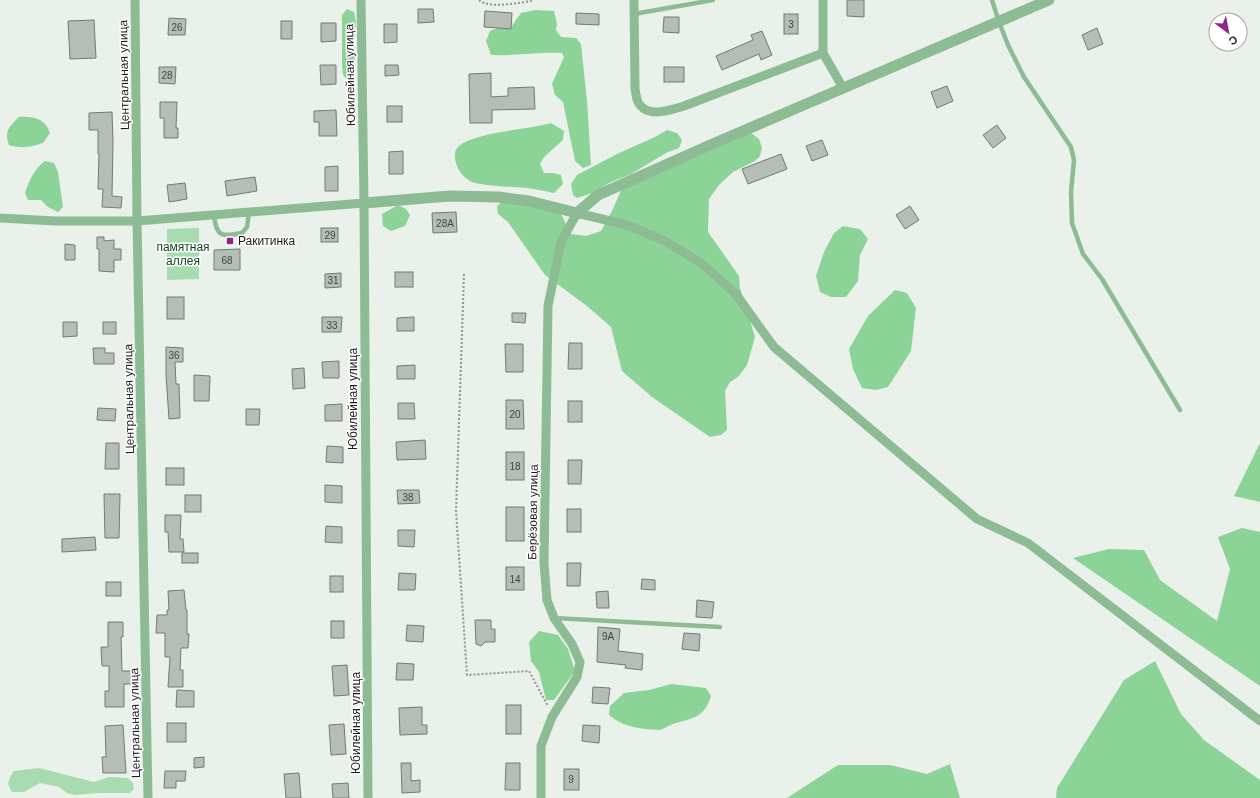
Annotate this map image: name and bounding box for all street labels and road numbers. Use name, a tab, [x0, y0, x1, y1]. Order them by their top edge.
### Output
street label: Центральная улица	[116, 19, 132, 130]
street label: Юбилейная улица	[342, 23, 358, 126]
street label: Центральная улица	[121, 343, 137, 454]
street label: Юбилейная улица	[346, 348, 360, 450]
street label: Берёзовая улица	[525, 464, 541, 560]
street label: Центральная улица	[127, 667, 143, 778]
street label: Юбилейная улица	[349, 672, 363, 774]

